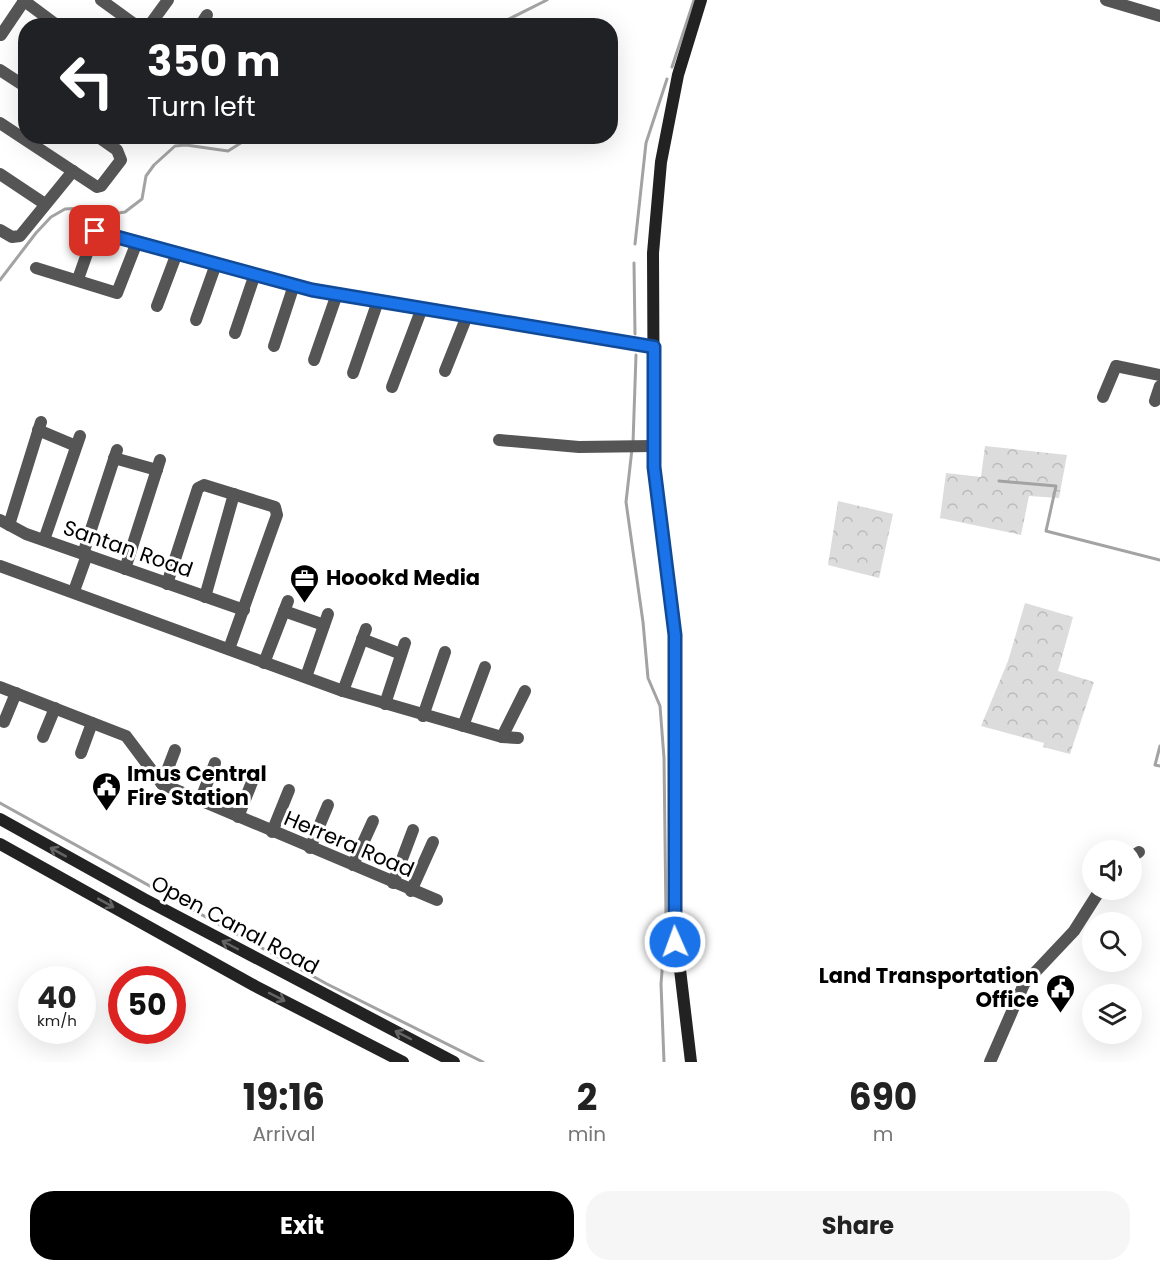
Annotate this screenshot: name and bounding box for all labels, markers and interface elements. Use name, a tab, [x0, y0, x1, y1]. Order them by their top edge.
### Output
text: 350 m	[147, 32, 280, 91]
icon: left	[48, 42, 126, 120]
text: Turn left	[147, 88, 256, 125]
pin	[69, 205, 120, 256]
icon: arrive	[78, 214, 111, 247]
street label: Santan Road	[59, 513, 197, 584]
office icon: Hoookd Media	[289, 562, 321, 604]
place label: Hoookd Media	[326, 563, 480, 592]
place label: Imus Central Fire Station	[127, 759, 267, 812]
public building icon: Imus Central Fire Station	[90, 770, 122, 812]
street label: Herrera Road	[280, 803, 419, 884]
map controls	[1082, 840, 1142, 1044]
button: sound	[1082, 840, 1142, 900]
one-way arrow	[50, 845, 67, 857]
street label: Open Canal Road	[146, 868, 324, 981]
one-way arrow	[97, 897, 114, 909]
position arrow	[643, 910, 707, 974]
button: search	[1082, 912, 1142, 972]
one-way arrow	[221, 939, 239, 950]
place label: Land Transportation Office	[819, 961, 1039, 1014]
speed limit sign: 50	[108, 966, 186, 1044]
public building icon: Land Transportation Office	[1044, 972, 1076, 1014]
text: 40	[37, 976, 77, 1019]
button: layers	[1082, 984, 1142, 1044]
one-way arrow	[268, 991, 285, 1003]
text: km/h	[37, 1010, 77, 1031]
one-way arrow	[394, 1029, 412, 1040]
text: 19:16	[243, 1072, 325, 1123]
text: 2	[577, 1072, 597, 1123]
text: 690	[849, 1072, 917, 1123]
text: Arrival	[252, 1120, 315, 1148]
text: min	[568, 1120, 606, 1148]
text: m	[873, 1120, 893, 1148]
button: Exit	[30, 1191, 574, 1260]
button: Share	[586, 1191, 1130, 1260]

